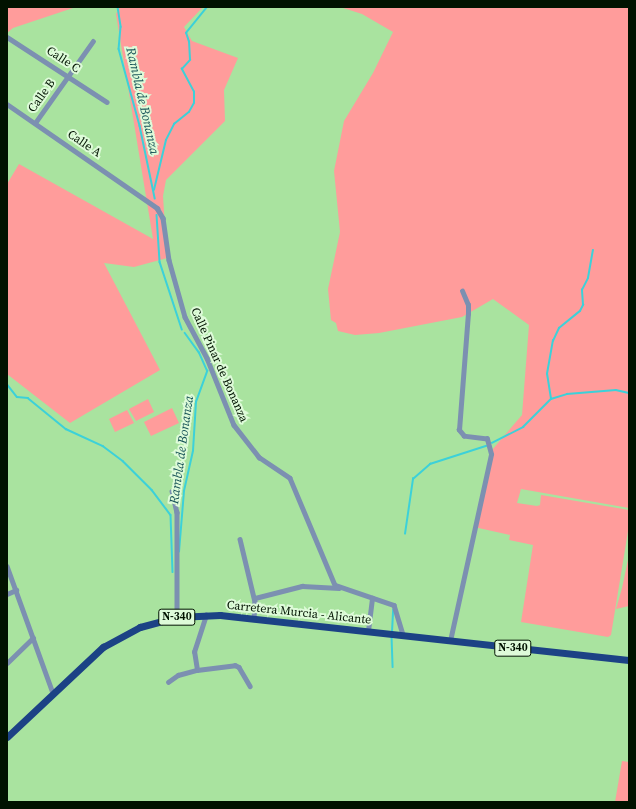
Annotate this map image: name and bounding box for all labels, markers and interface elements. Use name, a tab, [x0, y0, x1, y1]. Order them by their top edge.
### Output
street label: Calle C	[43, 44, 83, 76]
water label: Rambla de Bonanza	[122, 46, 162, 156]
street label: Calle B	[25, 77, 59, 115]
street label: Calle A	[64, 127, 104, 161]
street label: Calle Pinar de Bonanza	[187, 306, 251, 424]
water label: Rambla de Bonanza	[167, 395, 197, 505]
street label: Carretera Murcia - Alicante	[226, 598, 372, 628]
road number: N-340	[158, 608, 196, 626]
road number: N-340	[494, 639, 532, 657]

